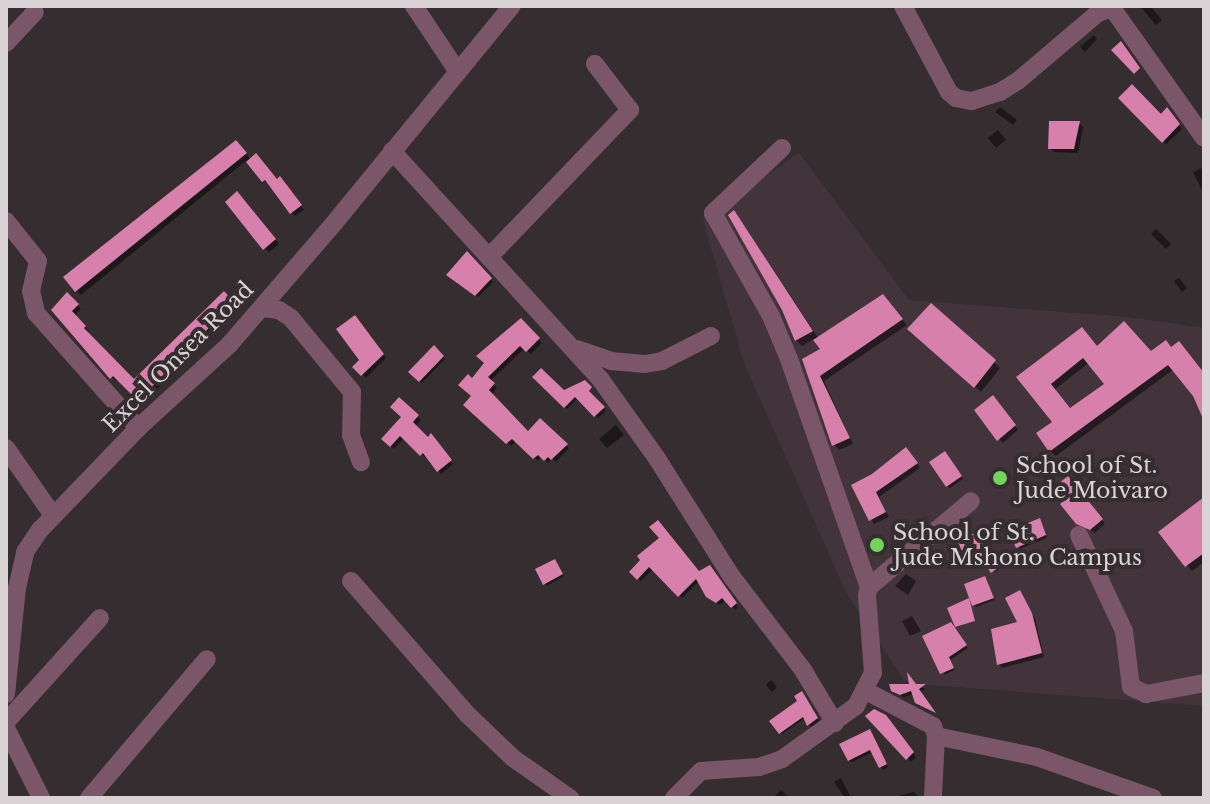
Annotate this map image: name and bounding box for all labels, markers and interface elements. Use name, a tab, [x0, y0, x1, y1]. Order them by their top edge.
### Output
street label: Excel Onsea Road	[97, 276, 259, 438]
place label: School of St. Jude Moivaro	[1016, 452, 1168, 504]
marker: School of St. Jude Moivaro	[991, 469, 1009, 487]
place label: School of St. Jude Mshono Campus	[893, 519, 1142, 570]
marker: School of St. Jude Mshono Campus	[868, 536, 886, 554]

